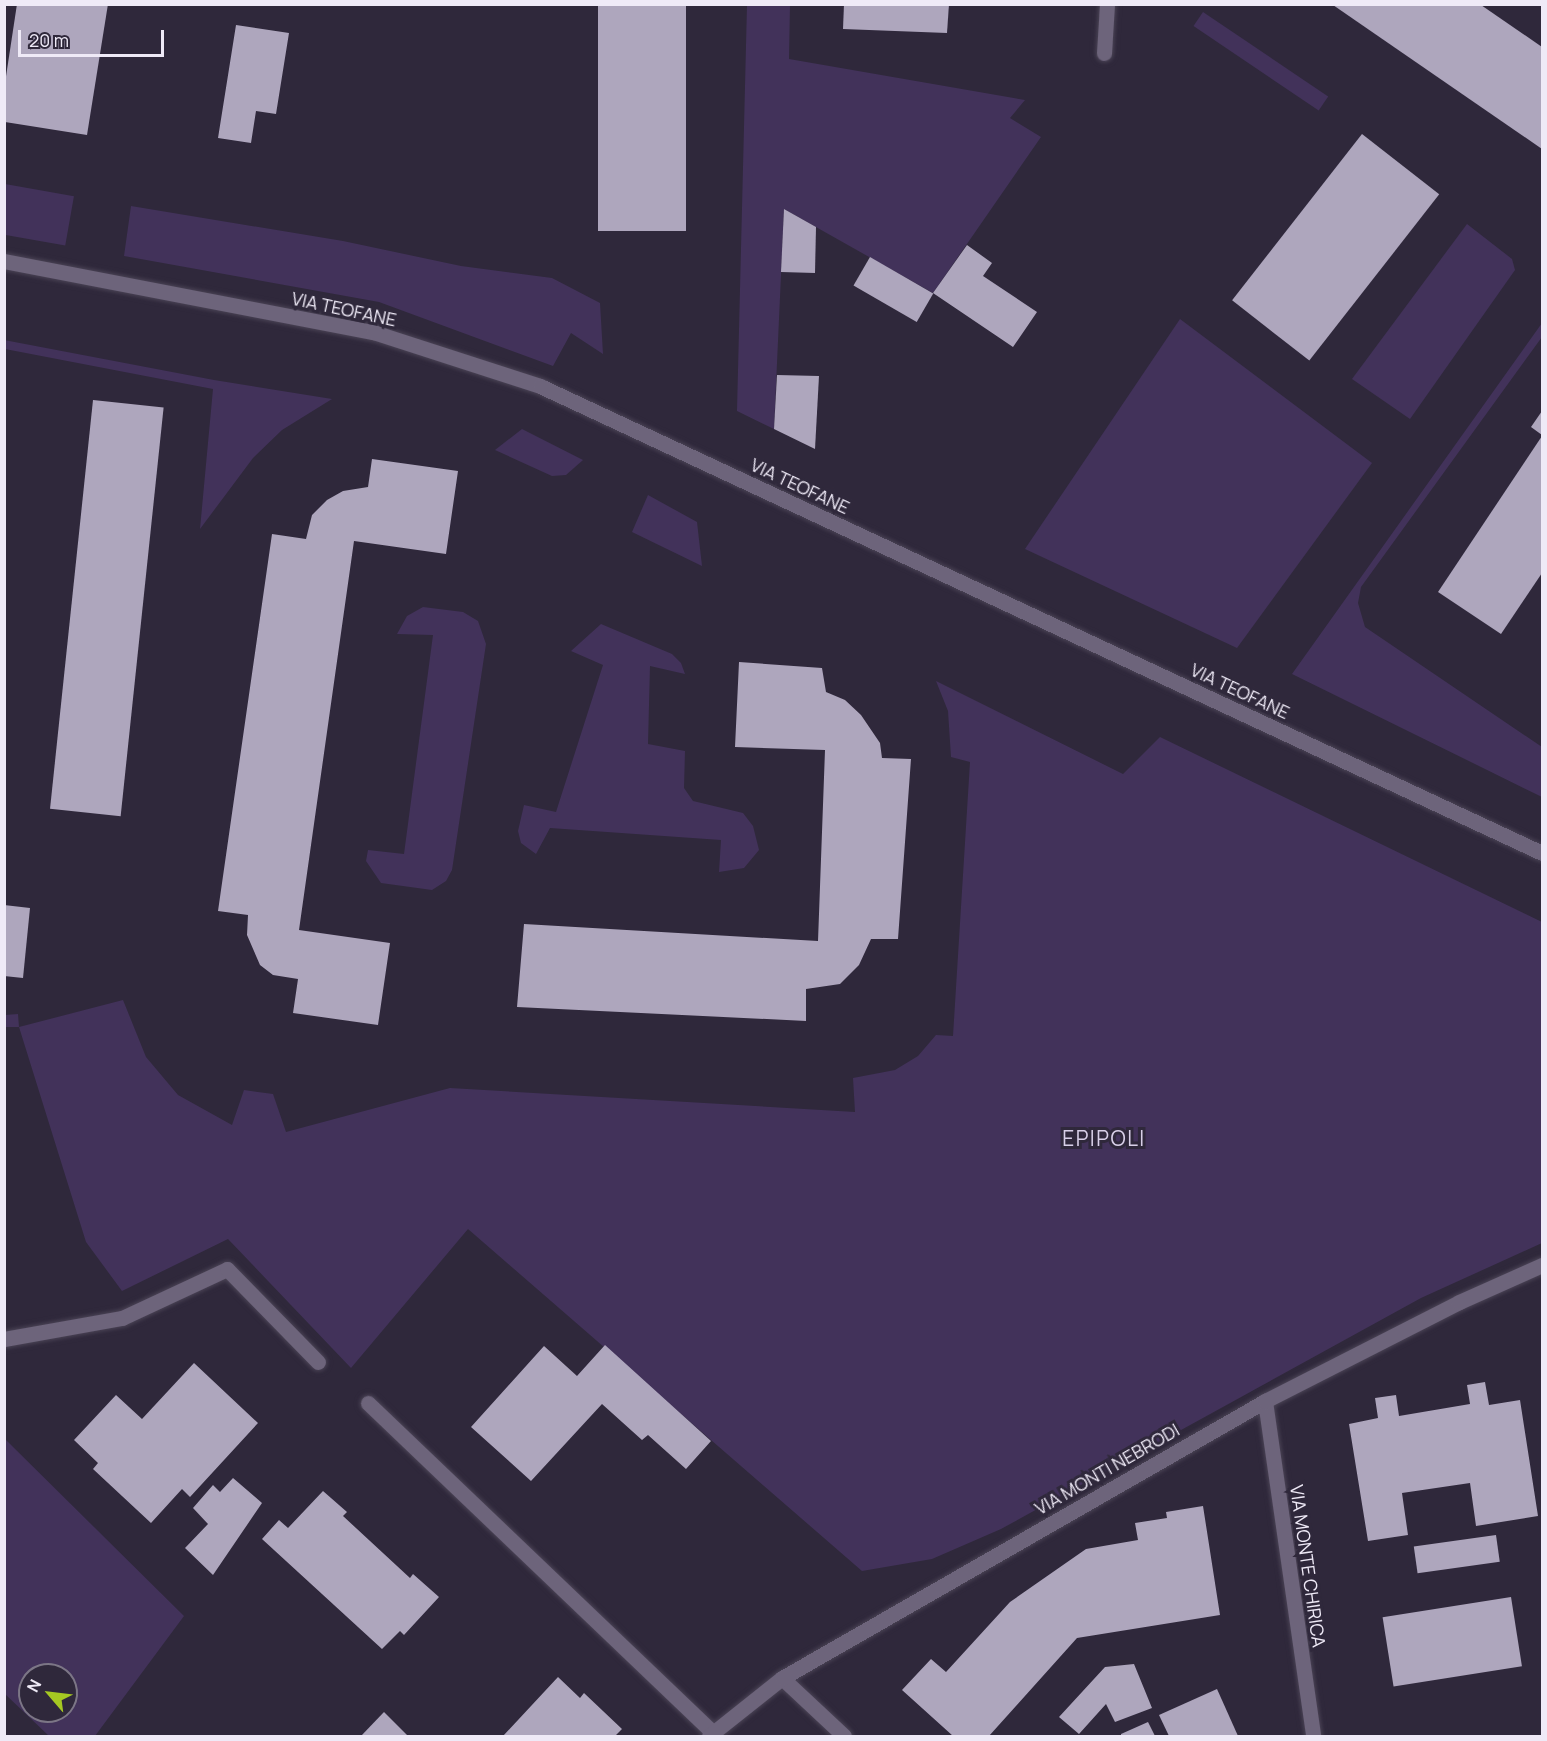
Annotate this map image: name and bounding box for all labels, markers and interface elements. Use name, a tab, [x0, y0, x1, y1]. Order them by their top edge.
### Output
scale bar	[21, 18, 166, 56]
text: 20 m	[29, 28, 69, 52]
street label: VIA TEOFANE	[290, 287, 398, 331]
street label: VIA TEOFANE	[747, 454, 853, 518]
street label: VIA TEOFANE	[1187, 659, 1293, 723]
district label: EPIPOLI	[1062, 1125, 1146, 1151]
street label: VIA MONTI NEBRODI	[1031, 1419, 1183, 1519]
street label: VIA MONTE CHIRICA	[1286, 1483, 1330, 1649]
north arrow	[18, 1663, 78, 1723]
text: N	[21, 1675, 46, 1696]

